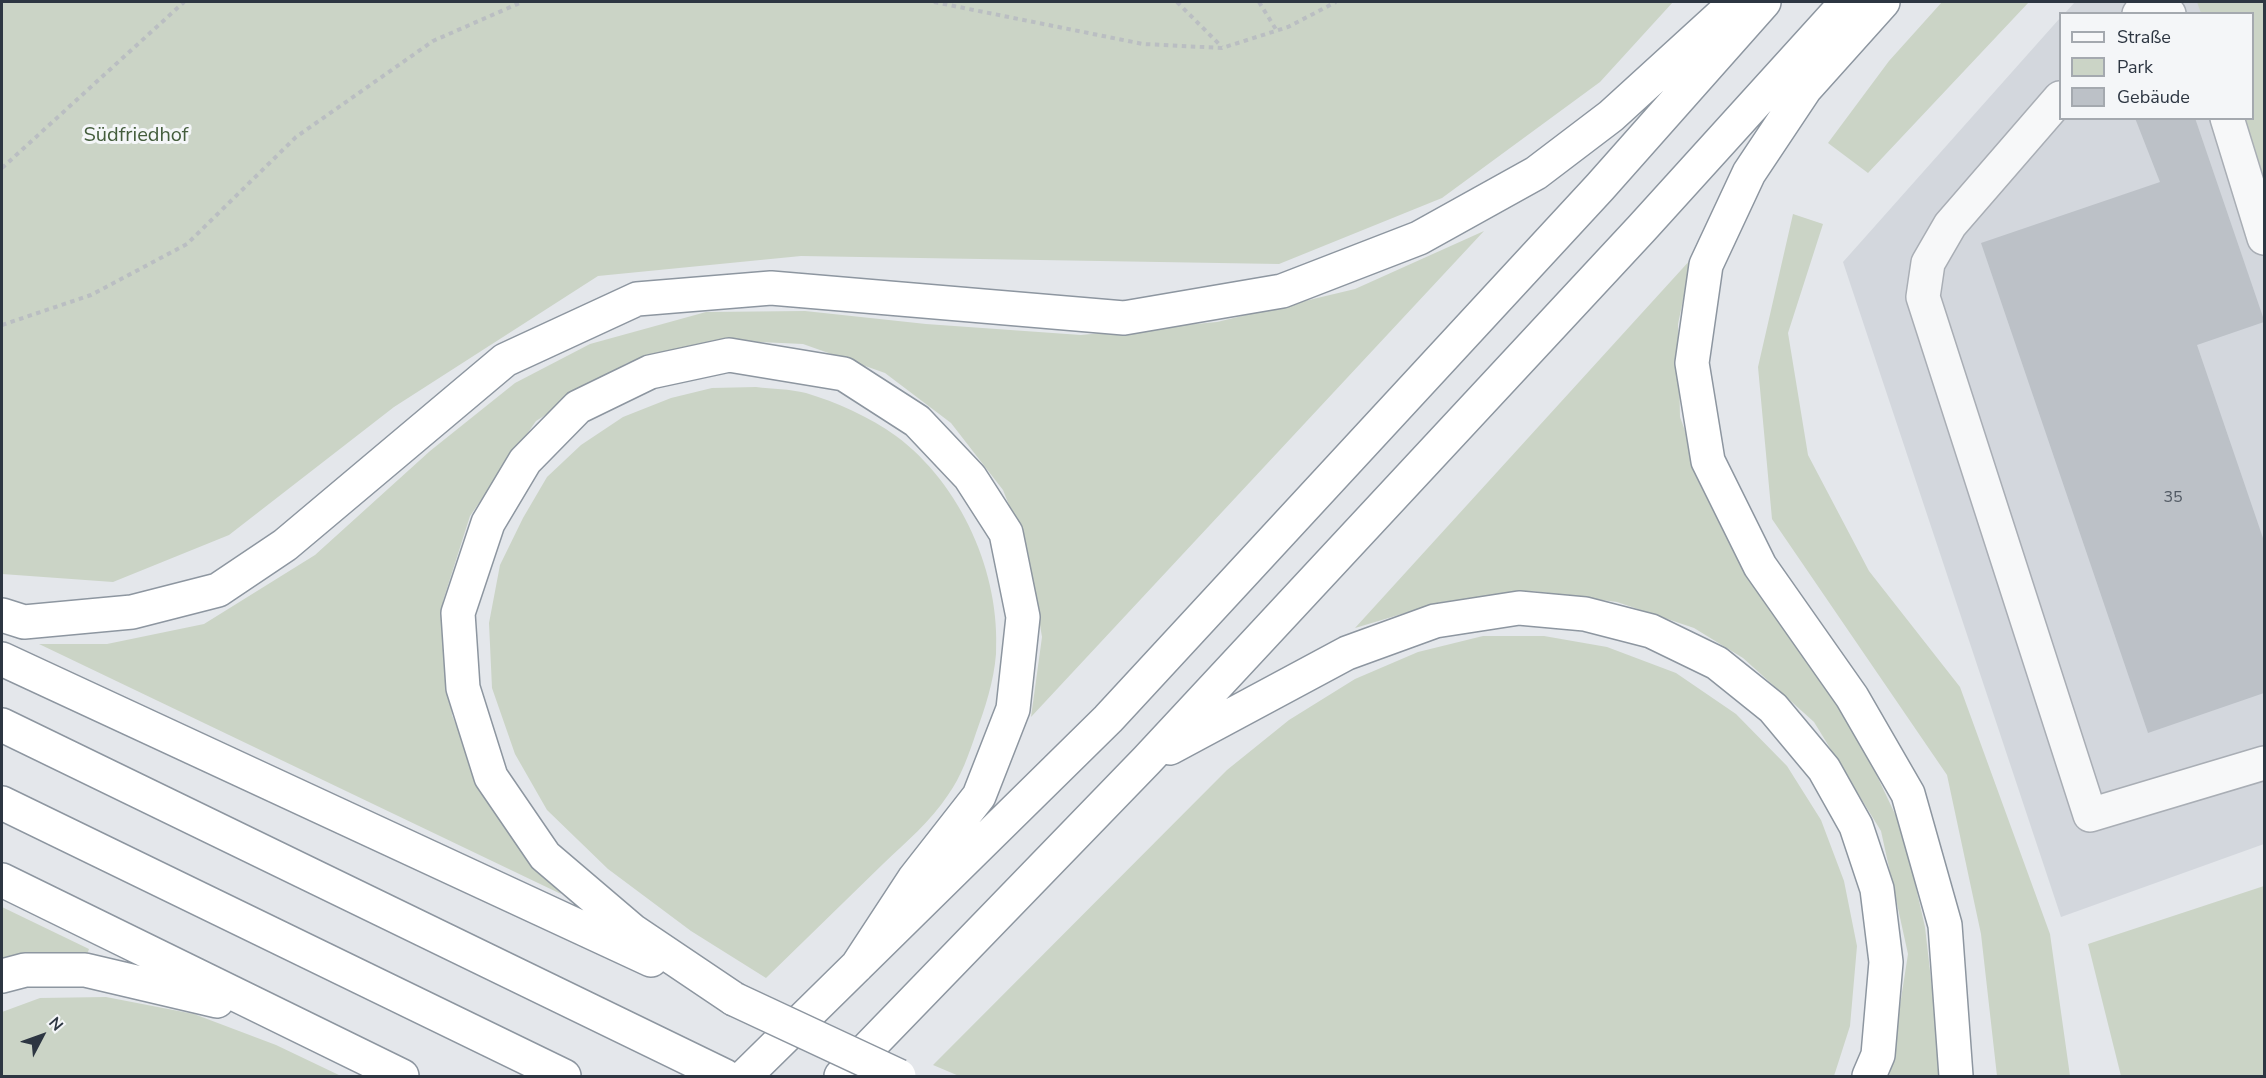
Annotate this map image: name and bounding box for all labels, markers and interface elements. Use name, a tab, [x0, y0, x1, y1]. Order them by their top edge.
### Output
legend	[2059, 12, 2254, 120]
text: Straße	[2117, 25, 2171, 49]
text: Park	[2117, 55, 2153, 79]
text: Gebäude	[2117, 85, 2190, 109]
park label: Südfriedhof	[84, 124, 188, 148]
house number: 35	[2163, 488, 2183, 508]
north arrow	[12, 1006, 72, 1066]
text: N	[43, 1012, 68, 1036]

